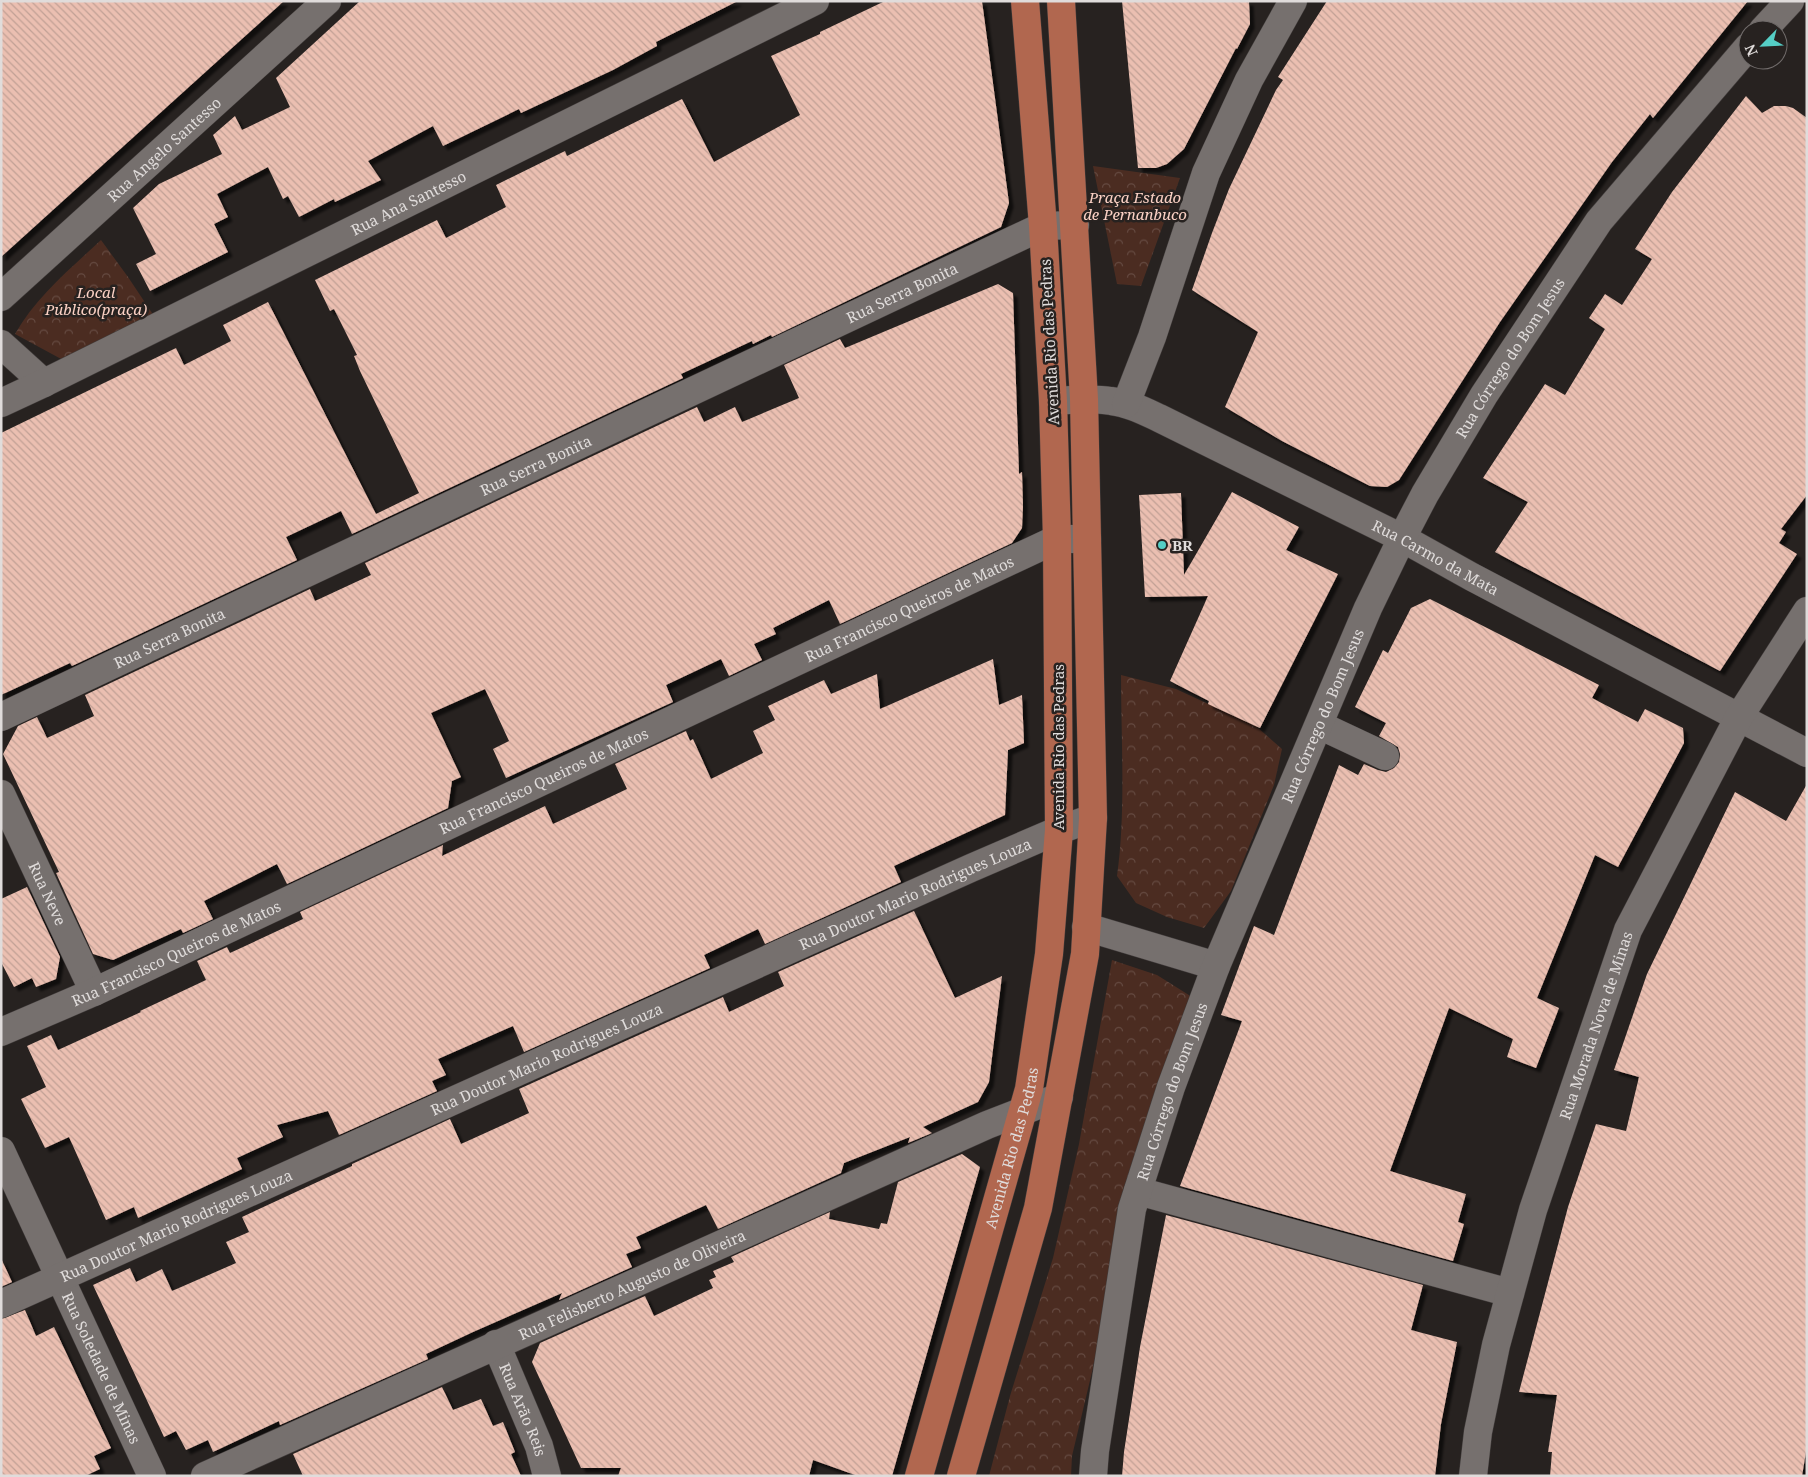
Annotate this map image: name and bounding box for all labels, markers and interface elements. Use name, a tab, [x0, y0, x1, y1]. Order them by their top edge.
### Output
north arrow	[1738, 20, 1788, 70]
text: N	[1740, 42, 1762, 59]
street label: Rua Angelo Santesso	[103, 92, 225, 206]
street label: Rua Ana Santesso	[347, 166, 469, 239]
park label: Praça Estado de Pernanbuco	[1083, 187, 1187, 224]
street label: Rua Serra Bonita	[843, 258, 961, 327]
street label: Avenida Rio das Pedras	[1035, 258, 1063, 426]
street label: Rua Córrego do Bom Jesus	[1451, 273, 1569, 442]
park label: Local Público(praça)	[44, 282, 147, 319]
street label: Rua Serra Bonita	[477, 430, 595, 500]
street label: Rua Carmo da Mata	[1369, 515, 1502, 599]
place label: BR	[1172, 535, 1193, 555]
marker: BR	[1156, 539, 1168, 551]
street label: Rua Francisco Queiros de Matos	[801, 551, 1017, 666]
street label: Rua Serra Bonita	[110, 603, 228, 673]
street label: Rua Córrego do Bom Jesus	[1276, 625, 1368, 806]
street label: Avenida Rio das Pedras	[1048, 664, 1068, 830]
street label: Rua Francisco Queiros de Matos	[436, 723, 651, 838]
street label: Rua Doutor Mario Rodrigues Louza	[796, 833, 1034, 954]
street label: Rua Neve	[24, 859, 71, 929]
street label: Rua Francisco Queiros de Matos	[68, 896, 284, 1011]
street label: Rua Morada Nova de Minas	[1554, 929, 1637, 1122]
street label: Rua Doutor Mario Rodrigues Louza	[427, 998, 666, 1120]
street label: Rua Córrego do Bom Jesus	[1132, 999, 1212, 1183]
street label: Avenida Rio das Pedras	[980, 1066, 1042, 1231]
street label: Rua Doutor Mario Rodrigues Louza	[57, 1164, 295, 1286]
street label: Rua Felisberto Augusto de Oliveira	[515, 1225, 749, 1344]
street label: Rua Soledade de Minas	[58, 1289, 146, 1447]
street label: Rua Arão Reis	[495, 1360, 551, 1459]

